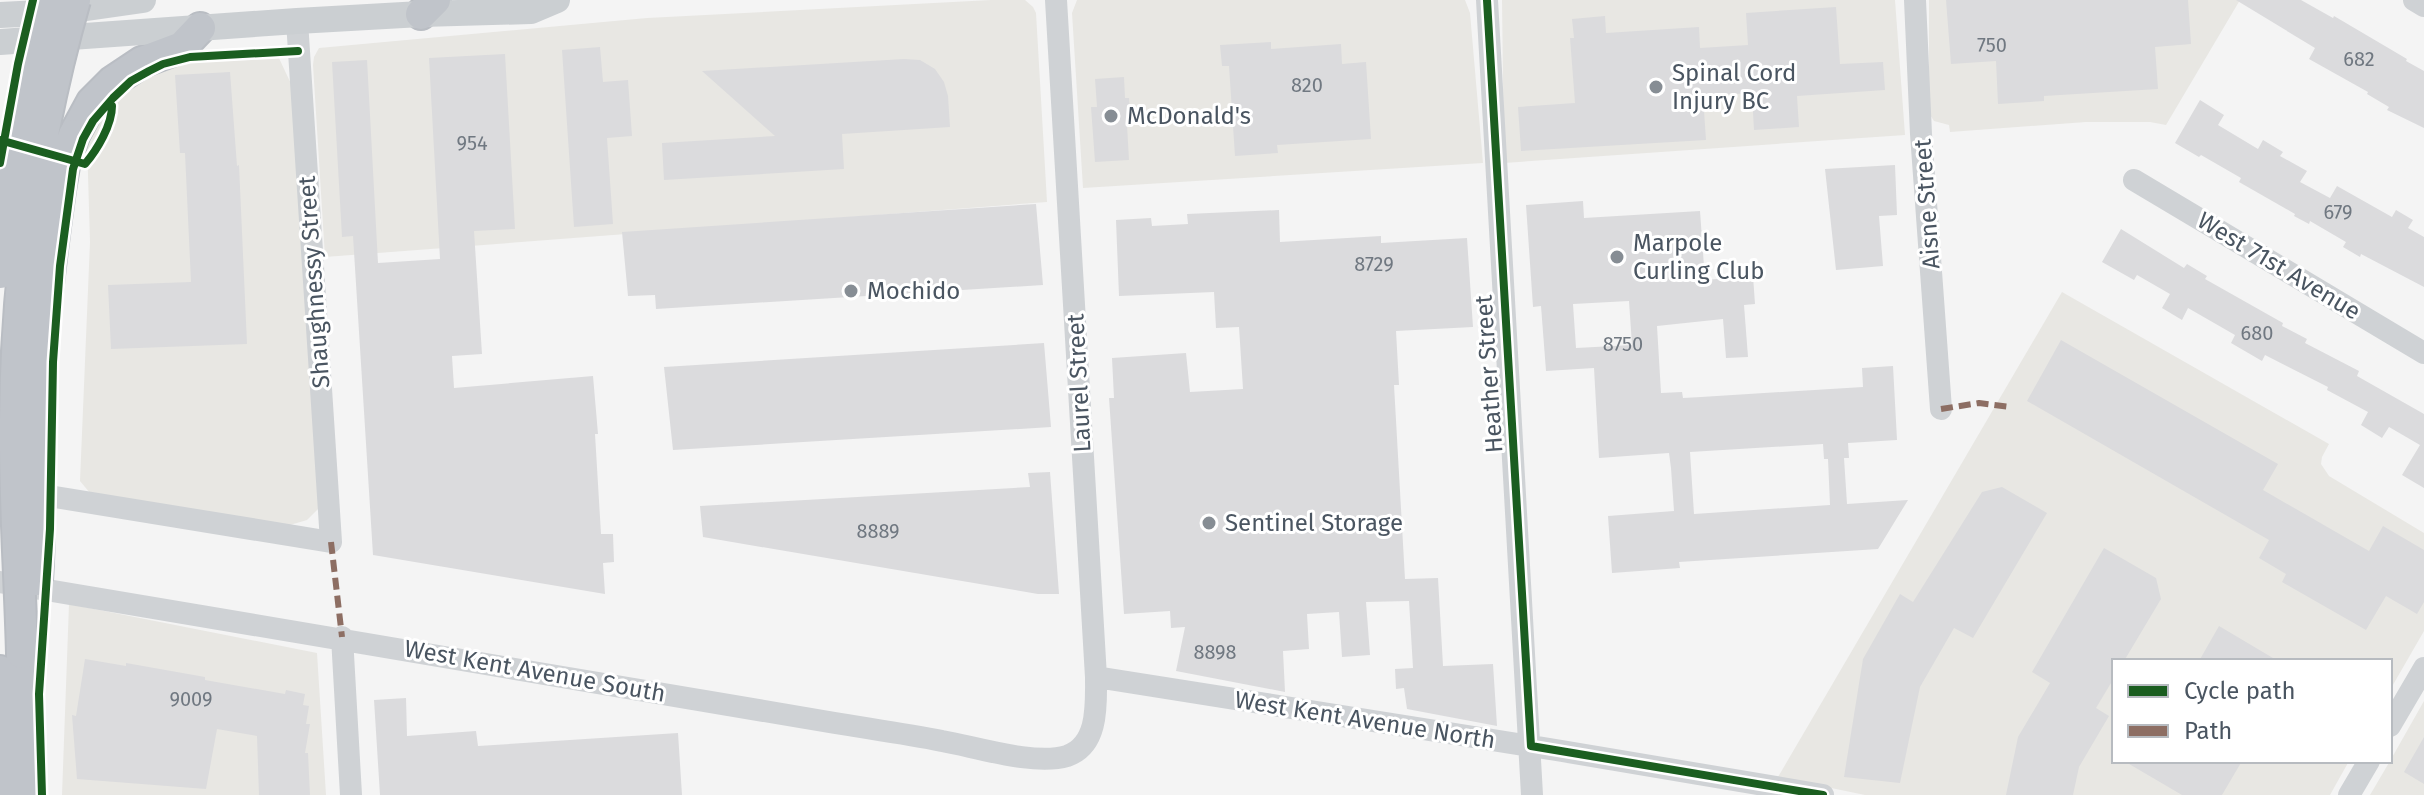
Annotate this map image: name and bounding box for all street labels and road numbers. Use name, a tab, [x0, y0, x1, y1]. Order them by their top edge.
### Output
street label: Aisne Street	[1908, 138, 1946, 270]
street label: Shaughnessy Street	[293, 174, 335, 389]
street label: West 71st Avenue	[2192, 206, 2366, 326]
street label: Heather Street	[1469, 294, 1509, 454]
street label: Laurel Street	[1061, 313, 1097, 453]
street label: West Kent Avenue South	[402, 634, 668, 708]
street label: West Kent Avenue North	[1233, 686, 1497, 754]

